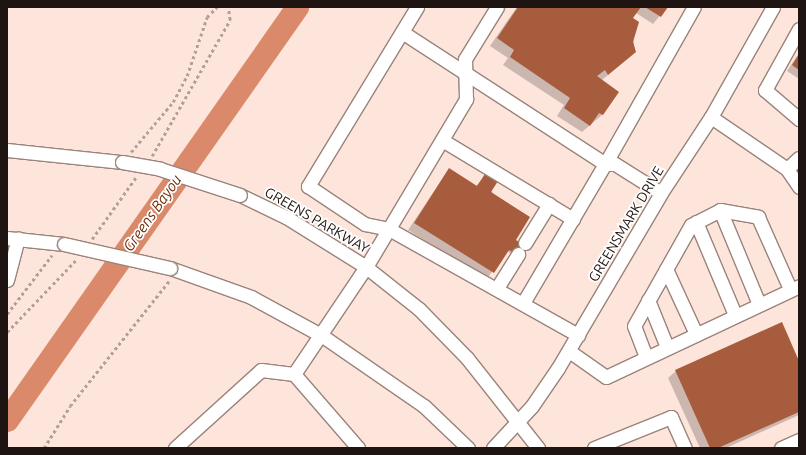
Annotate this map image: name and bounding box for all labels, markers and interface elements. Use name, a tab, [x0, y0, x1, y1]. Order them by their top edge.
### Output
street label: GREENSMARK DRIVE	[585, 163, 667, 285]
water label: Greens Bayou	[119, 171, 185, 255]
street label: GREENS PARKWAY	[262, 183, 372, 257]

